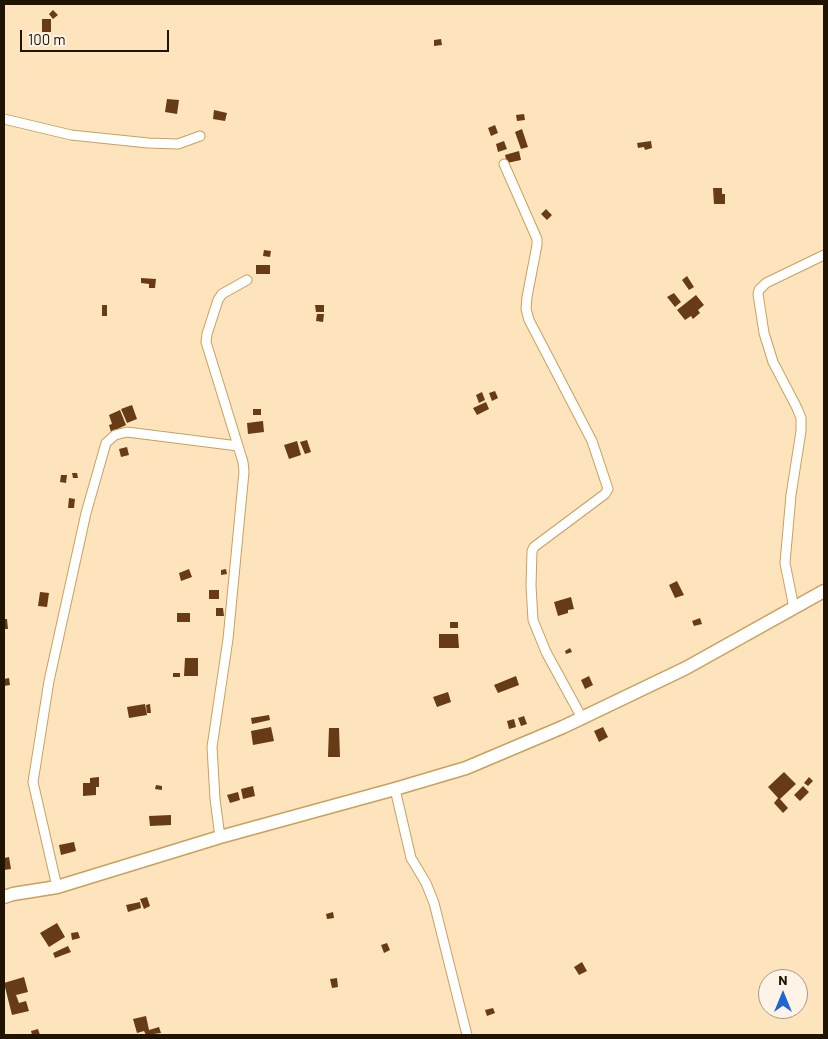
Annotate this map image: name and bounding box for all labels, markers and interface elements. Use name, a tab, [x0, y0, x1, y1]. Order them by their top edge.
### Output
scale bar	[22, 20, 171, 52]
text: 100 m	[28, 30, 66, 48]
north arrow	[758, 969, 808, 1019]
text: N	[778, 971, 788, 988]

